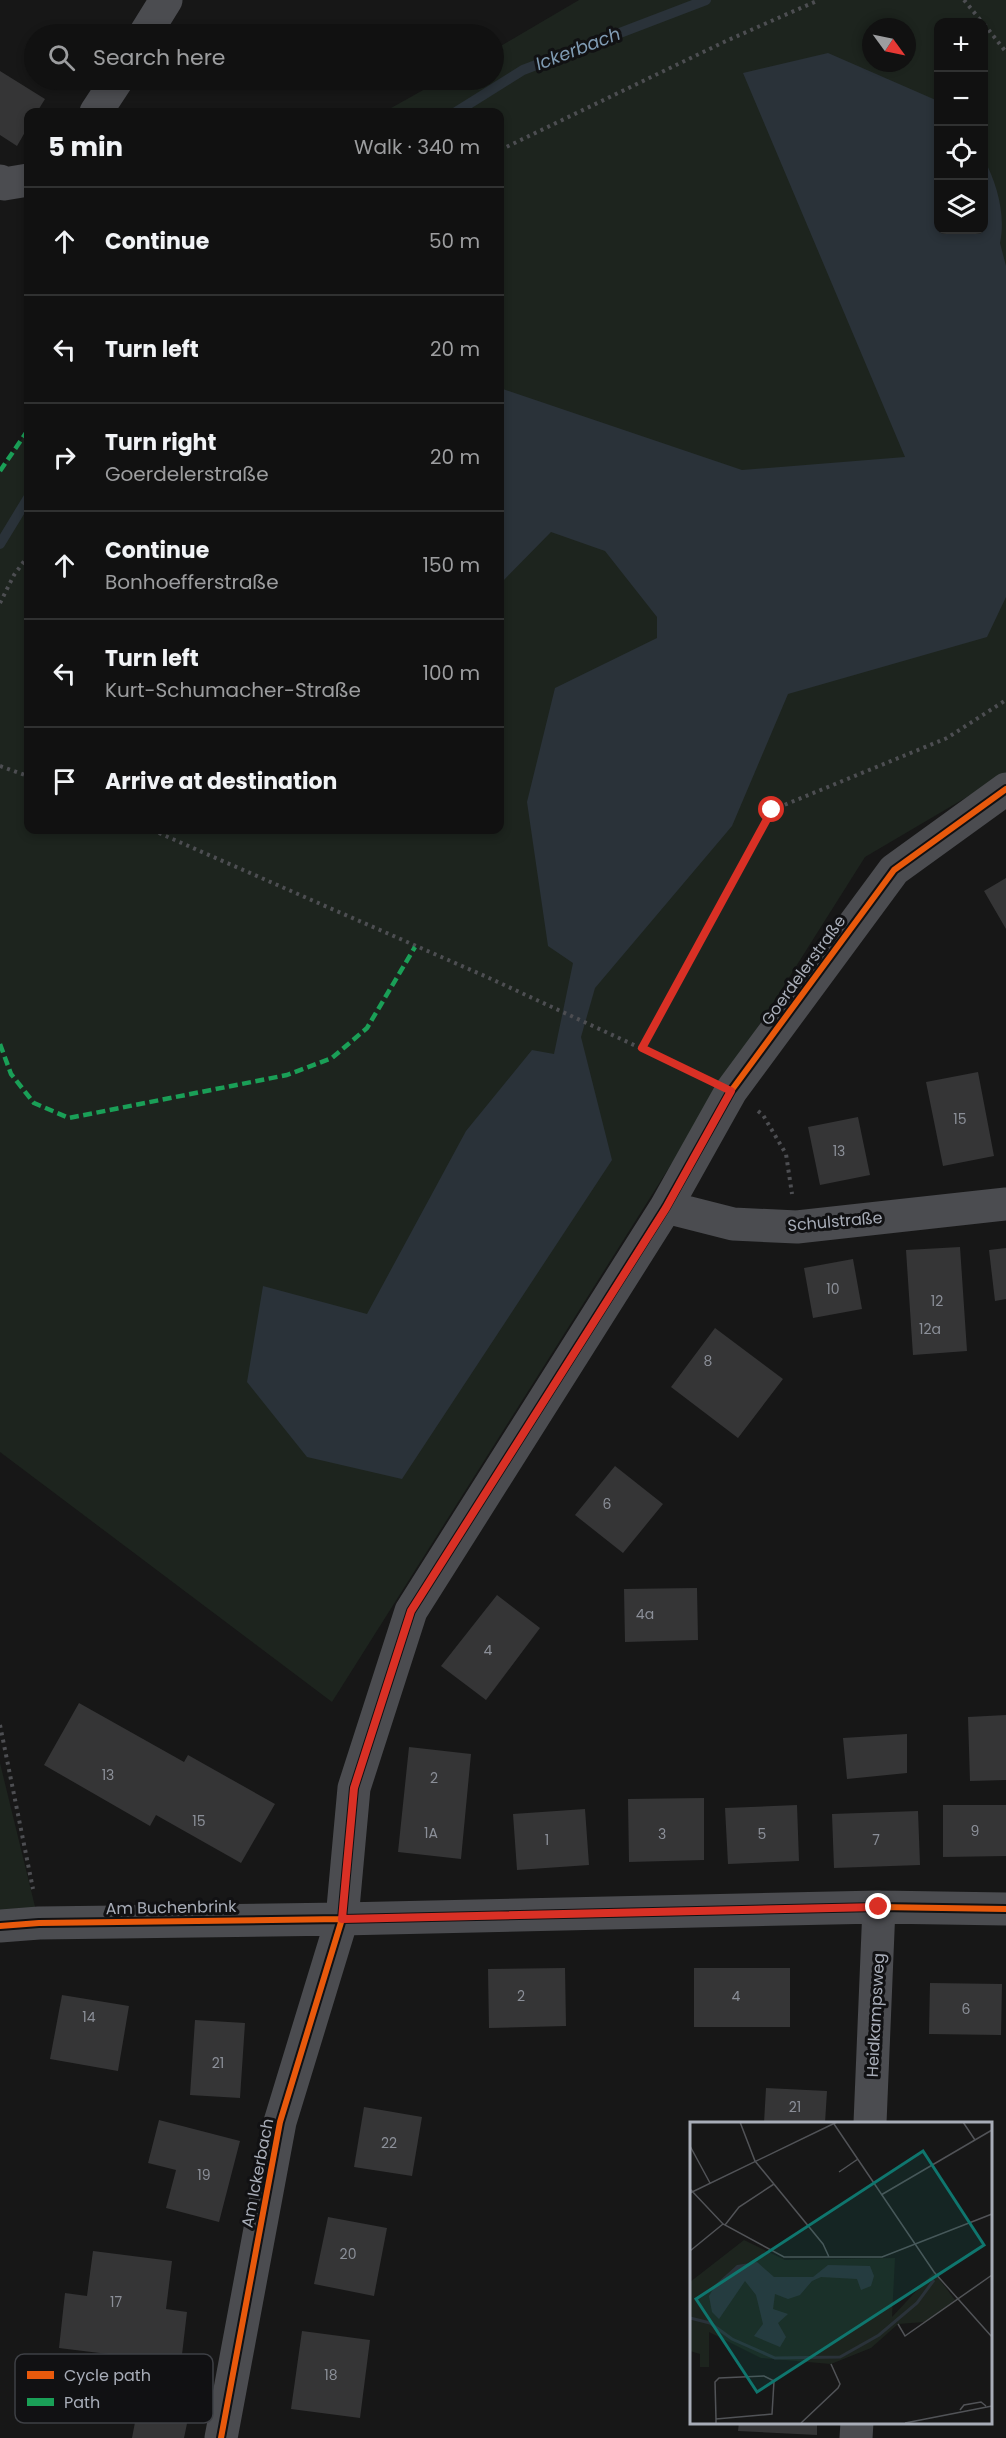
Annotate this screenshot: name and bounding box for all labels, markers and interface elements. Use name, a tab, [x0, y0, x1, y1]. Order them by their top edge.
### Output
north arrow	[862, 18, 916, 72]
map controls	[934, 18, 988, 234]
button: +	[934, 18, 988, 72]
water label: Ickerbach	[532, 21, 624, 76]
search box	[24, 24, 504, 90]
icon: search	[45, 41, 78, 74]
text: Search here	[93, 42, 226, 73]
button: −	[934, 72, 988, 126]
button: locate	[934, 126, 988, 180]
text: 5 min	[48, 129, 123, 165]
text: Walk · 340 m	[354, 133, 480, 161]
button: layers	[934, 180, 988, 234]
icon: ahead	[48, 225, 81, 258]
text: Continue	[105, 226, 209, 257]
text: 50 m	[429, 227, 480, 255]
icon: left	[48, 333, 81, 366]
text: Turn left	[105, 334, 199, 365]
text: 20 m	[430, 335, 480, 363]
text: Turn right	[105, 427, 216, 458]
icon: right	[48, 441, 81, 474]
text: 20 m	[430, 443, 480, 471]
text: Goerdelerstraße	[105, 460, 269, 488]
text: Continue	[105, 535, 209, 566]
icon: ahead	[48, 549, 81, 582]
text: 150 m	[423, 551, 480, 579]
text: Bonhoefferstraße	[105, 568, 279, 596]
text: Turn left	[105, 643, 199, 674]
icon: left	[48, 657, 81, 690]
text: 100 m	[423, 659, 480, 687]
text: Kurt-Schumacher-Straße	[105, 676, 361, 704]
icon: arrive	[48, 765, 81, 798]
text: Arrive at destination	[105, 766, 337, 797]
route start	[758, 796, 784, 822]
street label: Goerdelerstraße	[756, 911, 851, 1030]
house number: 15	[953, 1109, 967, 1129]
house number: 13	[833, 1141, 845, 1161]
street label: Schulstraße	[787, 1206, 884, 1237]
house number: 10	[826, 1279, 840, 1299]
house number: 12	[931, 1291, 943, 1311]
house number: 12a	[919, 1319, 941, 1339]
house number: 8	[704, 1351, 713, 1371]
house number: 6	[603, 1494, 612, 1514]
house number: 4a	[636, 1604, 654, 1624]
house number: 4	[484, 1640, 493, 1660]
house number: 13	[102, 1765, 114, 1785]
house number: 2	[430, 1768, 438, 1788]
house number: 15	[192, 1811, 206, 1831]
house number: 9	[971, 1821, 979, 1841]
house number: 1A	[424, 1823, 438, 1843]
house number: 3	[658, 1824, 666, 1844]
house number: 5	[758, 1824, 766, 1844]
house number: 1	[545, 1830, 549, 1850]
house number: 7	[872, 1830, 880, 1850]
route end	[865, 1893, 891, 1919]
street label: Am Buchenbrink	[105, 1895, 237, 1920]
street label: Heidkampsweg	[861, 1952, 890, 2078]
house number: 2	[517, 1986, 525, 2006]
house number: 4	[732, 1986, 741, 2006]
house number: 6	[962, 1999, 971, 2019]
house number: 14	[82, 2007, 96, 2027]
house number: 21	[212, 2053, 224, 2073]
house number: 21	[789, 2097, 801, 2117]
street label: Am Ickerbach	[236, 2116, 279, 2230]
inset map	[690, 2122, 991, 2423]
house number: 22	[381, 2133, 397, 2153]
house number: 19	[197, 2165, 211, 2185]
house number: 20	[340, 2244, 356, 2264]
house number: 17	[110, 2292, 122, 2312]
legend	[15, 2354, 213, 2423]
text: Cycle path	[64, 2364, 151, 2387]
house number: 18	[324, 2365, 338, 2385]
text: Path	[64, 2391, 100, 2414]

